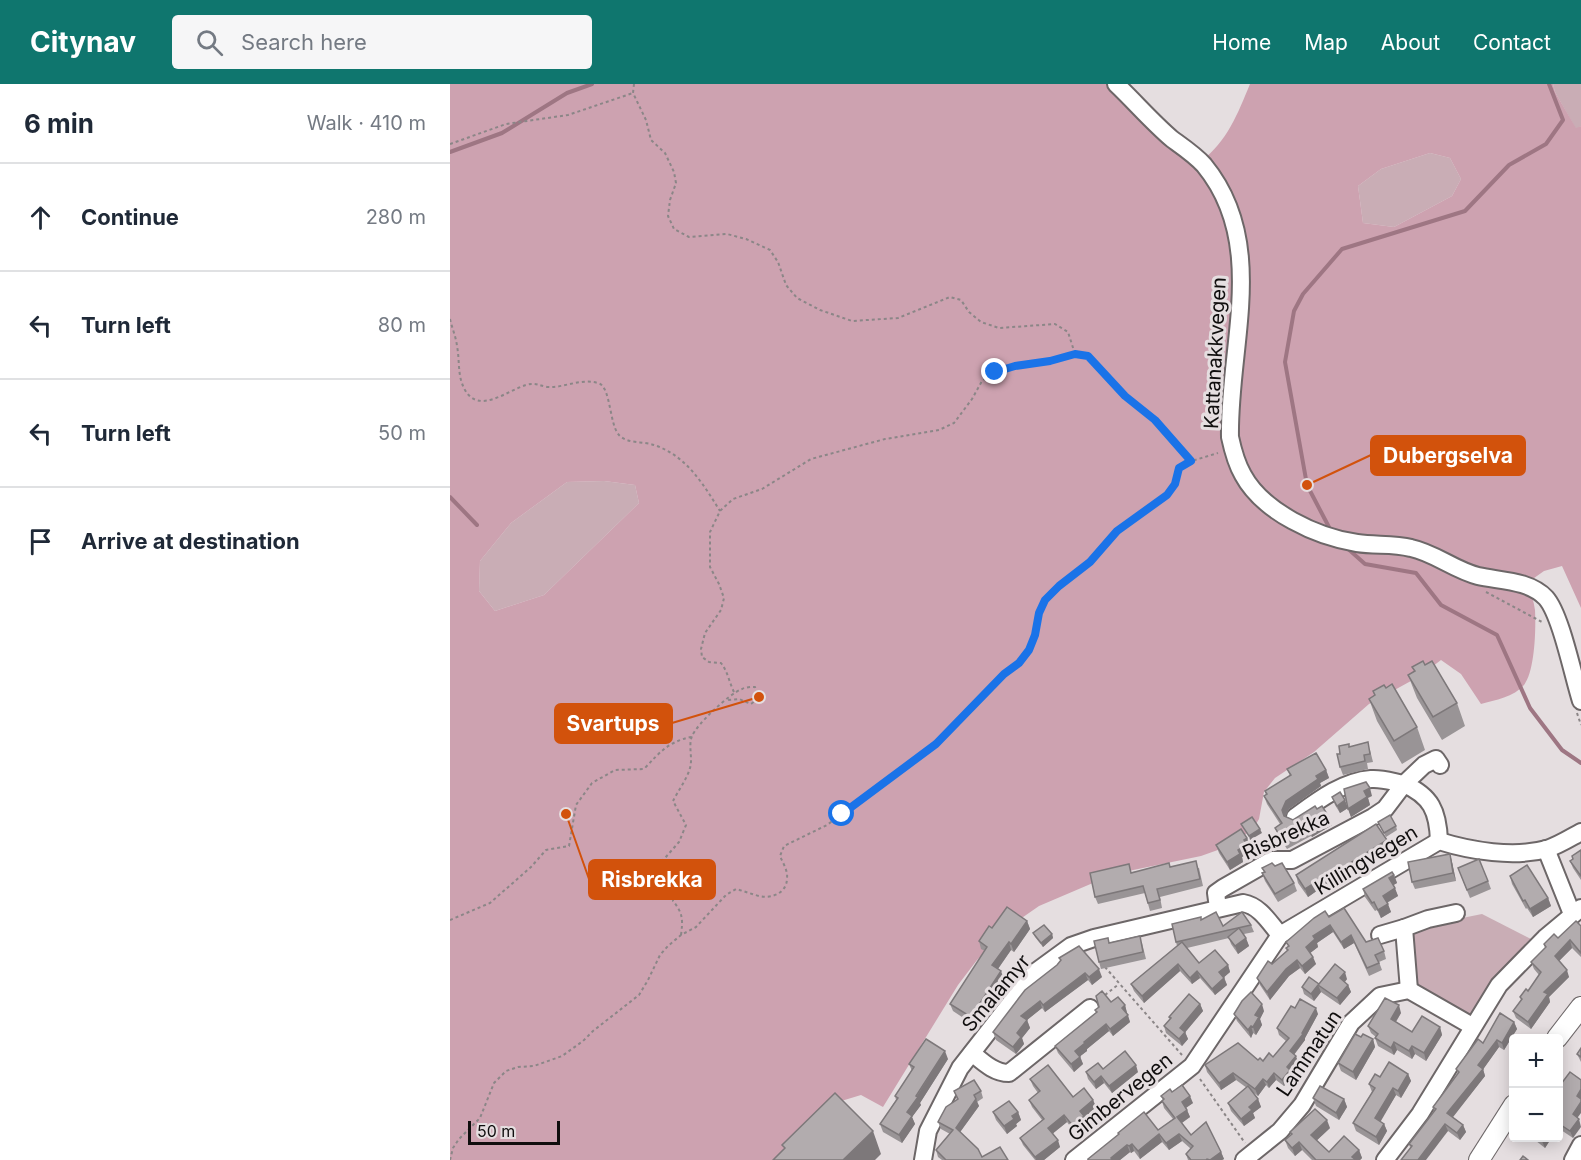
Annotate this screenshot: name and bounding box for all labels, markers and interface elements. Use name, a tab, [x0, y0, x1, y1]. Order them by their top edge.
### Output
search box	[172, 15, 592, 69]
text: Citynav	[30, 25, 136, 59]
icon: search	[193, 26, 226, 59]
text: Search here	[241, 29, 367, 55]
text: Home	[1212, 30, 1271, 55]
text: Map	[1304, 30, 1348, 55]
text: About	[1381, 30, 1440, 55]
text: Contact	[1473, 30, 1551, 55]
text: 6 min	[24, 108, 94, 139]
text: Walk · 410 m	[307, 111, 426, 135]
icon: ahead	[24, 201, 57, 234]
text: Continue	[81, 204, 179, 230]
text: 280 m	[366, 205, 426, 229]
street label: Kattanakkvegen	[1199, 277, 1231, 429]
icon: left	[24, 309, 57, 342]
text: Turn left	[81, 312, 171, 338]
text: 80 m	[378, 313, 426, 337]
route end	[981, 358, 1007, 384]
icon: left	[24, 417, 57, 450]
text: Turn left	[81, 420, 171, 446]
text: 50 m	[378, 421, 426, 445]
callout: Dubergselva	[1371, 436, 1525, 475]
text: Dubergselva	[1383, 443, 1513, 468]
icon: arrive	[24, 525, 57, 558]
text: Arrive at destination	[81, 528, 300, 554]
callout: Svartups	[555, 704, 672, 743]
text: Svartups	[566, 711, 660, 736]
route start	[828, 800, 854, 826]
street label: Risbrekka	[1239, 805, 1333, 865]
street label: Killingvegen	[1310, 820, 1422, 900]
callout: Risbrekka	[589, 860, 715, 899]
text: Risbrekka	[601, 867, 703, 892]
street label: Smalamyr	[957, 949, 1036, 1037]
street label: Lammatun	[1271, 1005, 1347, 1101]
map controls	[1509, 1034, 1563, 1142]
button: +	[1509, 1034, 1563, 1088]
street label: Gimbervegen	[1063, 1048, 1177, 1146]
button: −	[1509, 1088, 1563, 1142]
scale bar	[468, 1118, 560, 1146]
text: 50 m	[477, 1121, 515, 1141]

